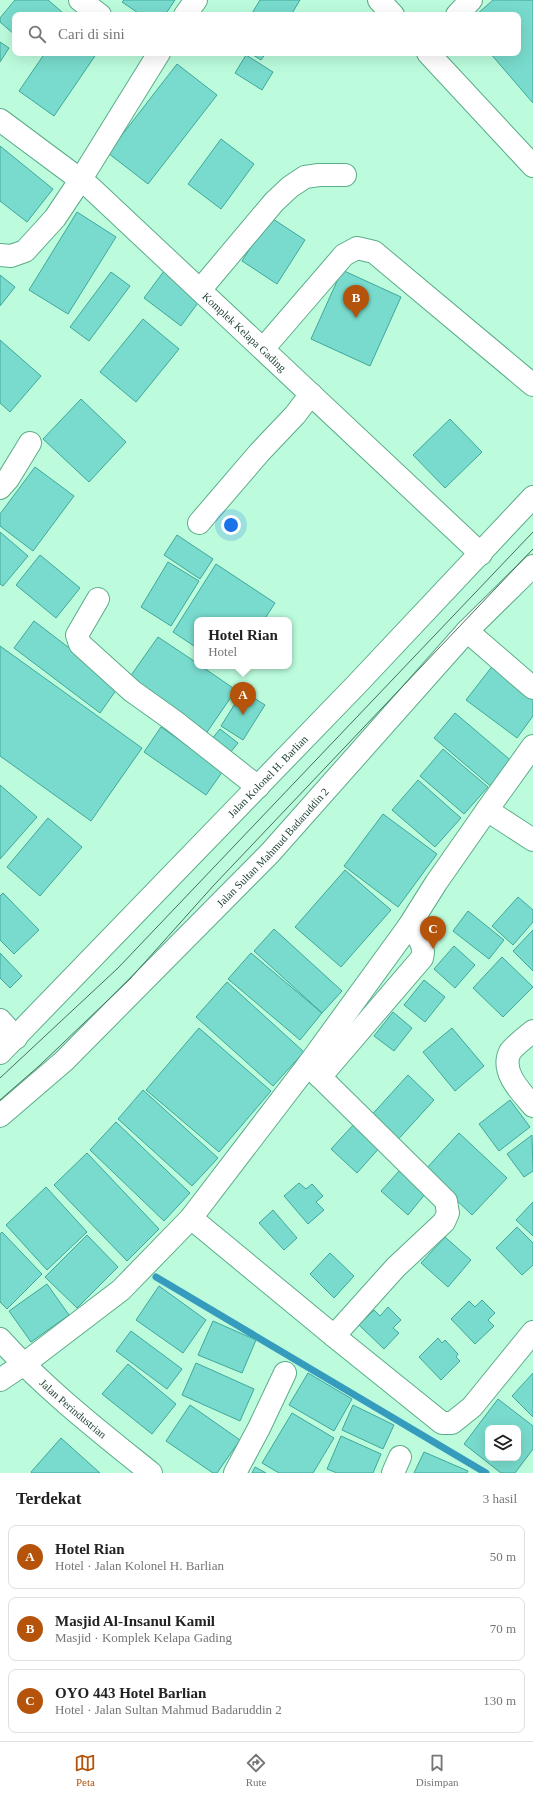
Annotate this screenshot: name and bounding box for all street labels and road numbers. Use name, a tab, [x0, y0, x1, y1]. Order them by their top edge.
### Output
street label: Komplek Kelapa Gading	[200, 290, 289, 374]
street label: Jalan Kolonel H. Barlian	[225, 732, 310, 820]
street label: Jalan Sultan Mahmud Badaruddin 2	[214, 785, 331, 909]
street label: Jalan Perindustrian	[37, 1377, 109, 1441]

